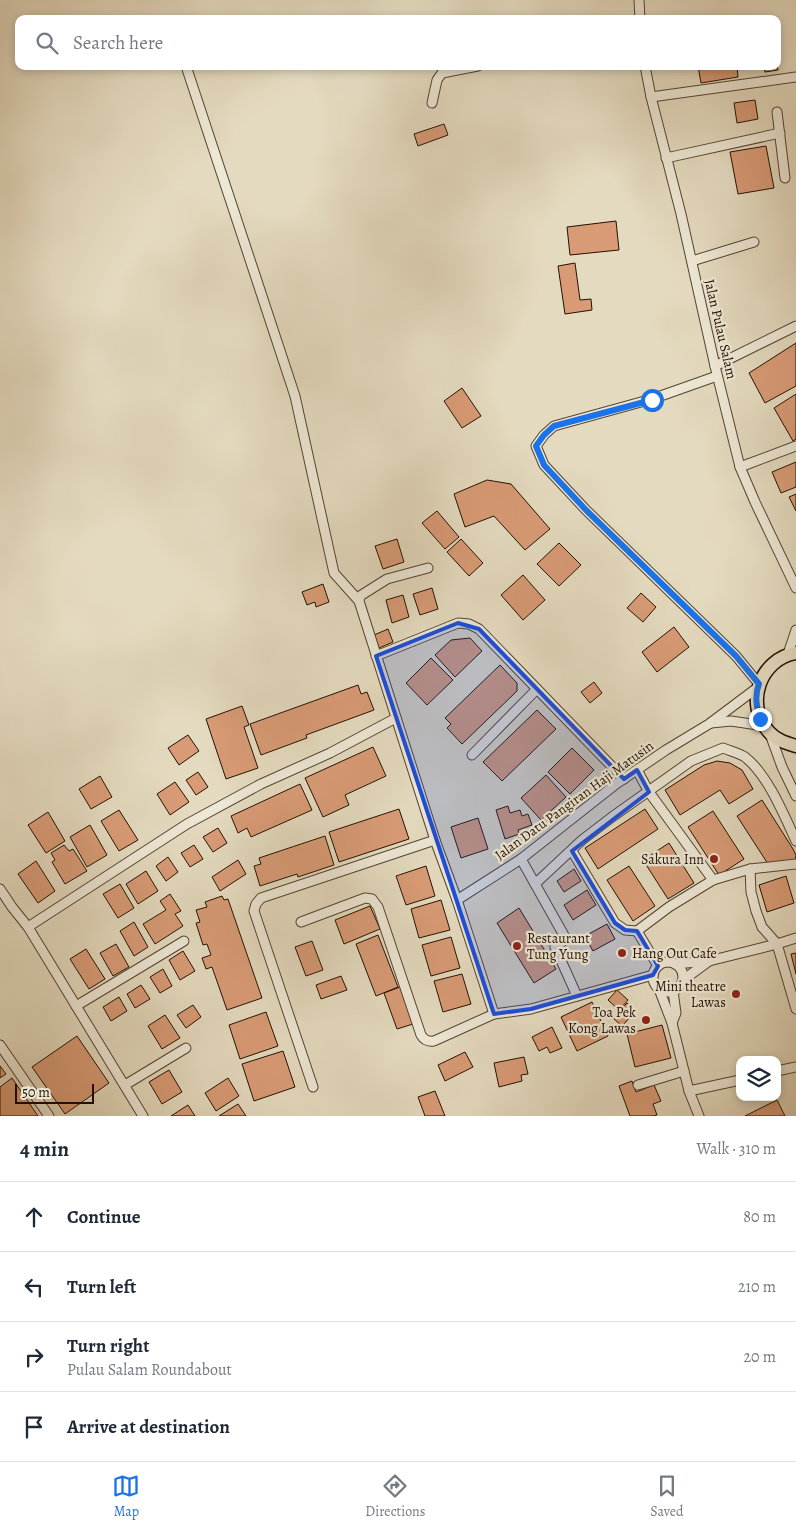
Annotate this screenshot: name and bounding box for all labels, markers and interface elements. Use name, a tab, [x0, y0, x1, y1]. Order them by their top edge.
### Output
search box	[15, 15, 781, 70]
icon: search	[33, 29, 61, 57]
text: Search here	[73, 30, 163, 56]
street label: Jalan Pulau Salam	[700, 277, 741, 381]
route start	[641, 389, 664, 412]
route end	[749, 708, 772, 731]
street label: Jalan Datu Pangiran Haji Matusin	[491, 736, 658, 864]
place label: Sakura Inn	[641, 850, 704, 869]
marker: Sakura Inn	[708, 853, 720, 865]
place label: Restaurant Tung Yung	[527, 929, 590, 964]
marker: Restaurant Tung Yung	[511, 940, 523, 952]
place label: Hang Out Cafe	[632, 944, 717, 963]
marker: Hang Out Cafe	[616, 947, 628, 959]
place label: Mini theatre Lawas	[655, 977, 726, 1012]
marker: Mini theatre Lawas	[730, 988, 742, 1000]
place label: Toa Pek Kong Lawas	[568, 1003, 636, 1038]
marker: Toa Pek Kong Lawas	[640, 1014, 652, 1026]
map controls	[736, 1056, 781, 1101]
button: layers	[736, 1056, 781, 1101]
scale bar	[15, 1081, 94, 1104]
text: 50 m	[22, 1083, 50, 1102]
text: 4 min	[20, 1135, 69, 1163]
text: Walk · 310 m	[696, 1138, 776, 1160]
icon: ahead	[20, 1203, 48, 1231]
text: Continue	[67, 1204, 141, 1230]
text: 80 m	[743, 1206, 776, 1228]
icon: left	[20, 1273, 48, 1301]
text: Turn left	[67, 1274, 136, 1300]
text: 210 m	[738, 1276, 776, 1298]
text: Turn right	[67, 1333, 149, 1359]
icon: right	[20, 1343, 48, 1371]
text: 20 m	[743, 1346, 776, 1368]
text: Pulau Salam Roundabout	[67, 1359, 232, 1381]
icon: arrive	[20, 1413, 48, 1441]
text: Arrive at destination	[67, 1414, 230, 1440]
tab: Map	[112, 1472, 140, 1521]
tab: Directions	[365, 1472, 425, 1521]
tab: Saved	[650, 1472, 684, 1521]

